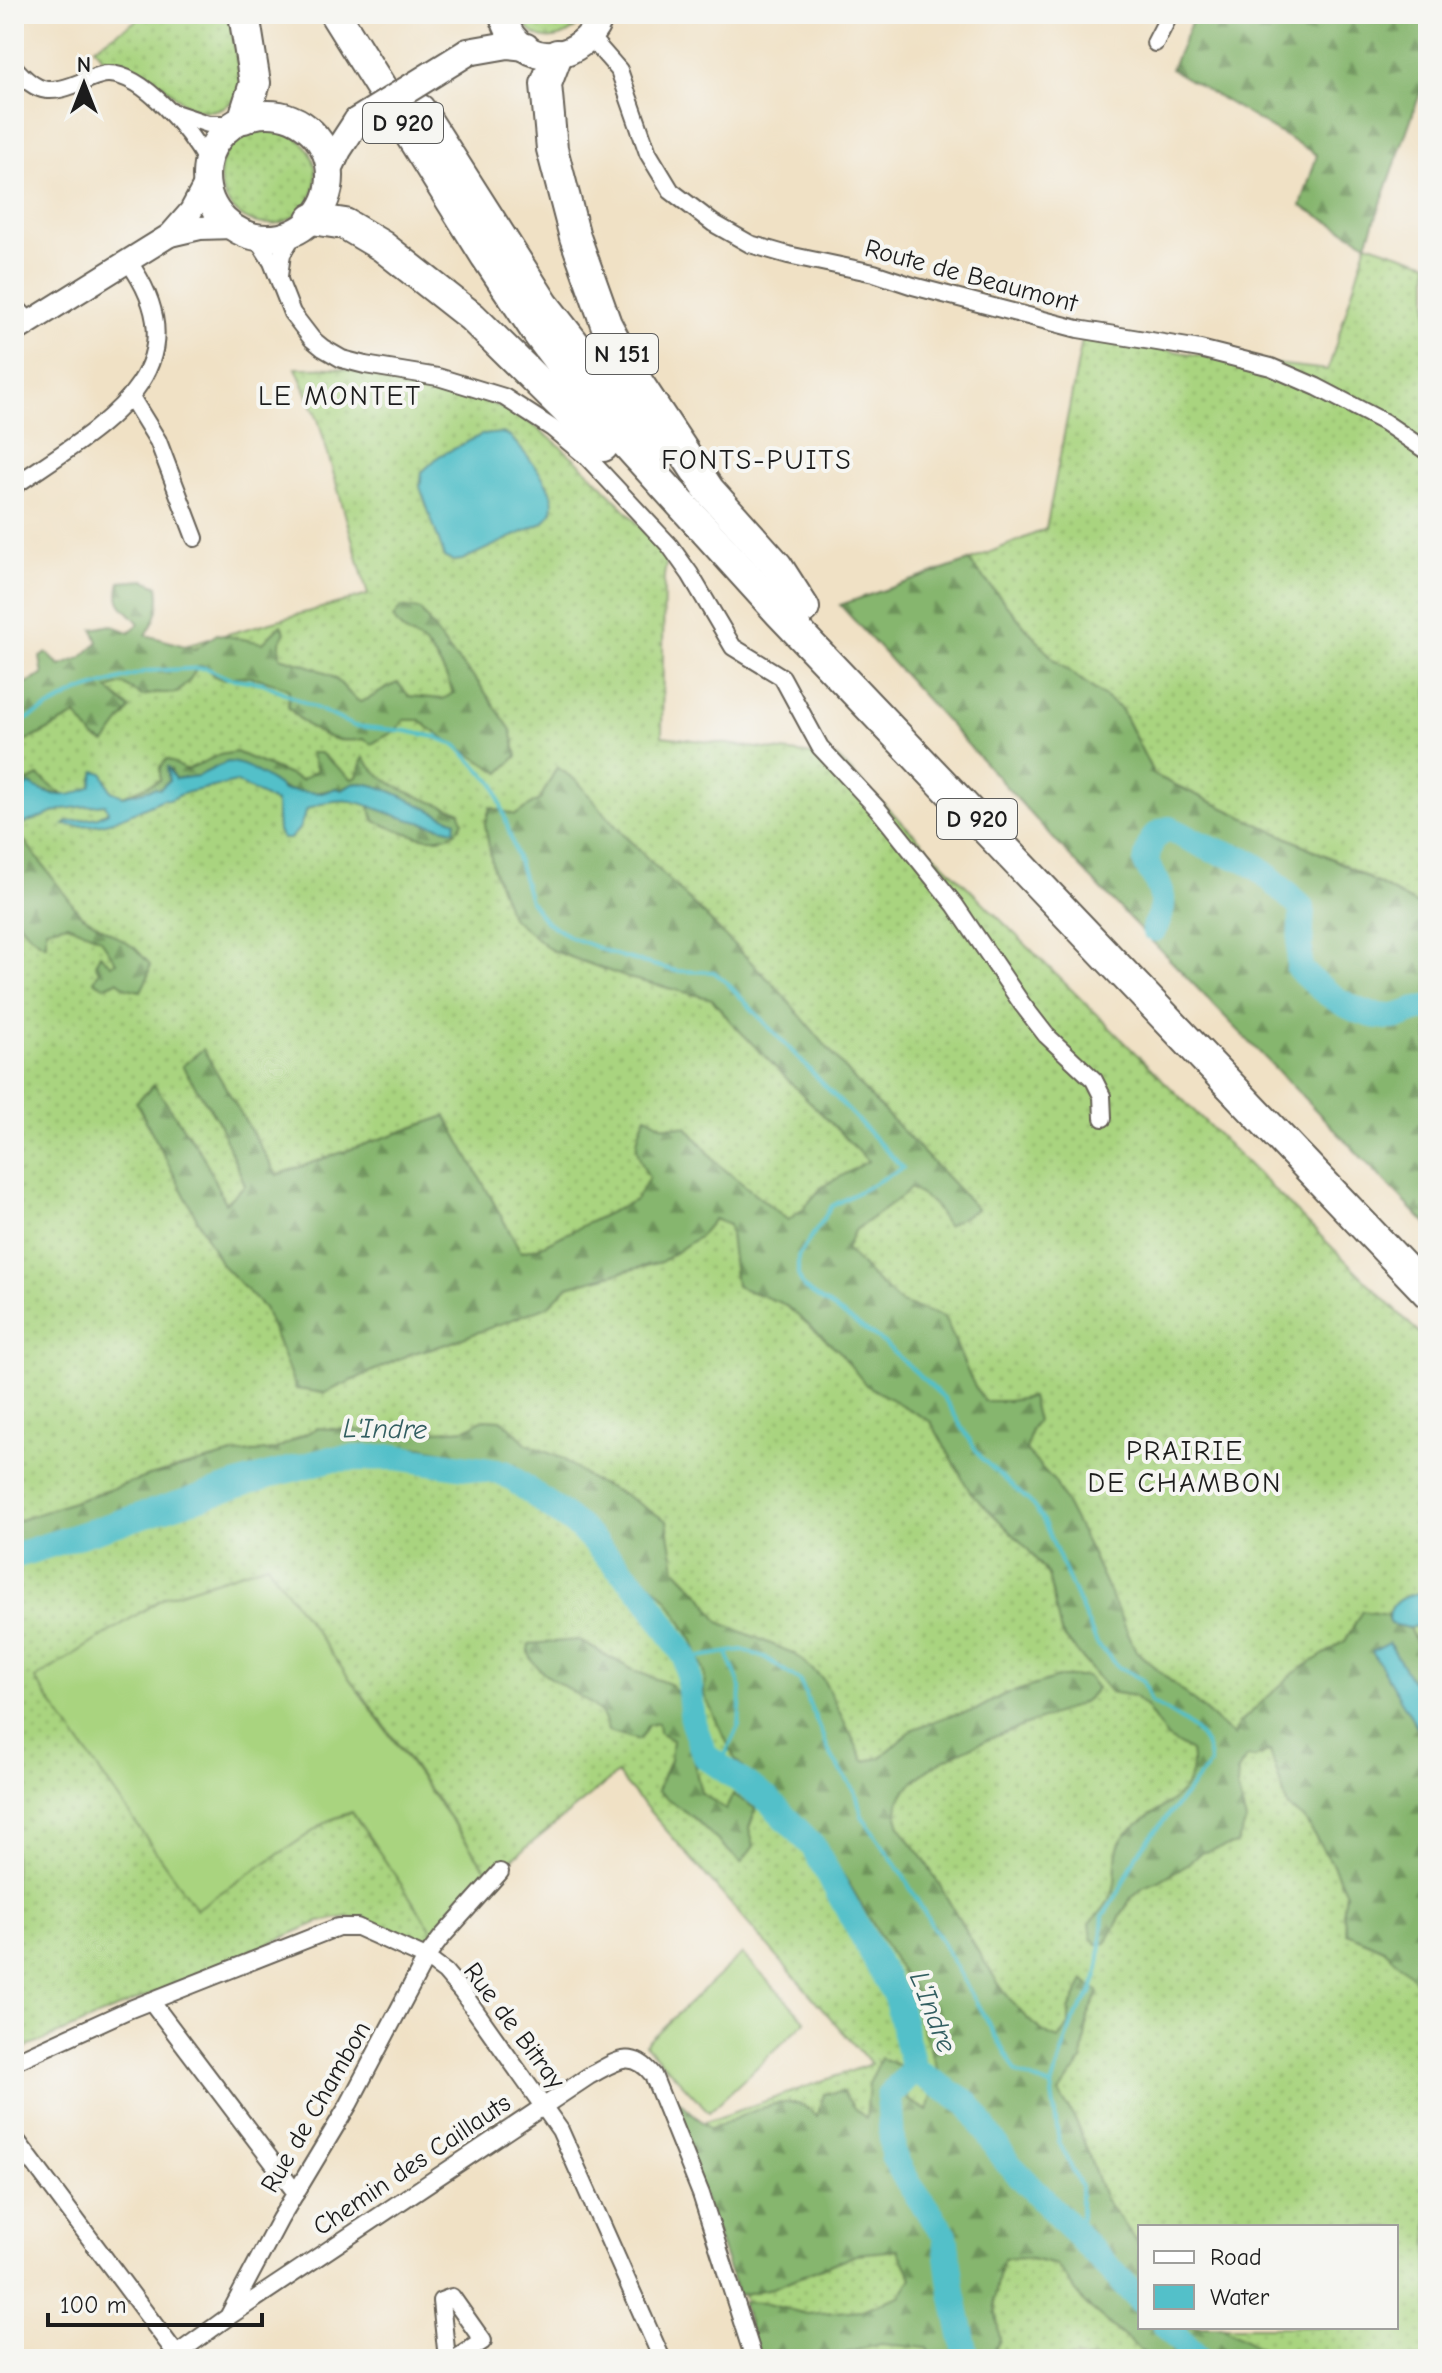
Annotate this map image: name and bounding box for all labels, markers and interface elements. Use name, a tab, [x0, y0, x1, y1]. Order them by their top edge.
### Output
north arrow	[44, 44, 124, 124]
text: N	[77, 52, 91, 78]
road number: D 920	[363, 103, 443, 143]
street label: Route de Beaumont	[861, 233, 1082, 319]
road number: N 151	[586, 334, 658, 374]
district label: LE MONTET	[258, 380, 422, 412]
district label: FONTS-PUITS	[661, 444, 853, 476]
road number: D 920	[937, 799, 1017, 839]
water label: L'Indre	[343, 1412, 427, 1446]
district label: PRAIRIE DE CHAMBON	[1088, 1435, 1282, 1499]
street label: Rue de Bitray	[457, 1957, 571, 2095]
water label: L'Indre	[903, 1967, 963, 2057]
street label: Rue de Chambon	[255, 2016, 377, 2198]
street label: Chemin des Caillauts	[308, 2088, 516, 2242]
legend	[1138, 2225, 1398, 2329]
text: Road	[1210, 2243, 1262, 2271]
scale bar	[48, 2277, 262, 2327]
text: Water	[1210, 2283, 1270, 2311]
text: 100 m	[60, 2291, 127, 2319]

